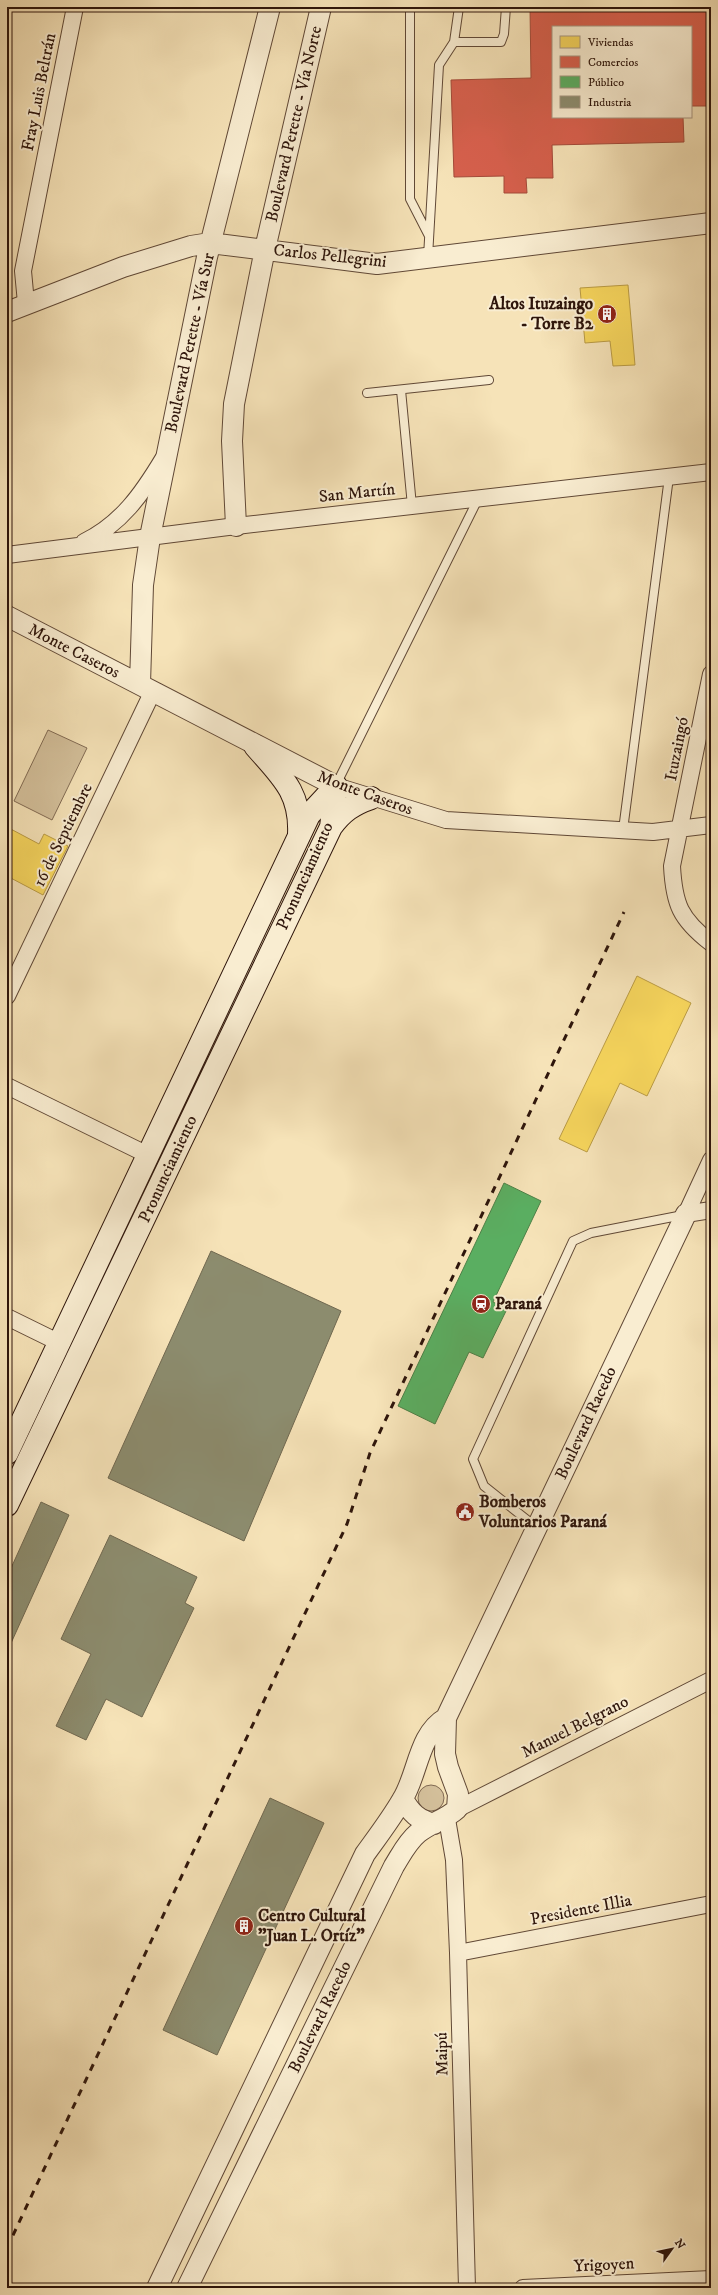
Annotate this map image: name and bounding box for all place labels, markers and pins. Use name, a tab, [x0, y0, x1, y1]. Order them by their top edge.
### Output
place label: Altos Ituzaingo - Torre B2	[488, 293, 594, 335]
building icon: Altos Ituzaingo - Torre B2	[596, 303, 618, 325]
station icon: Paraná	[470, 1293, 492, 1315]
place label: Paraná	[495, 1293, 543, 1315]
place label: Bomberos Voluntarios Paraná	[478, 1491, 608, 1533]
public building icon: Bomberos Voluntarios Paraná	[454, 1501, 476, 1523]
place label: Centro Cultural "Juan L. Ortíz"	[258, 1905, 367, 1947]
building icon: Centro Cultural "Juan L. Ortíz"	[233, 1915, 255, 1937]

